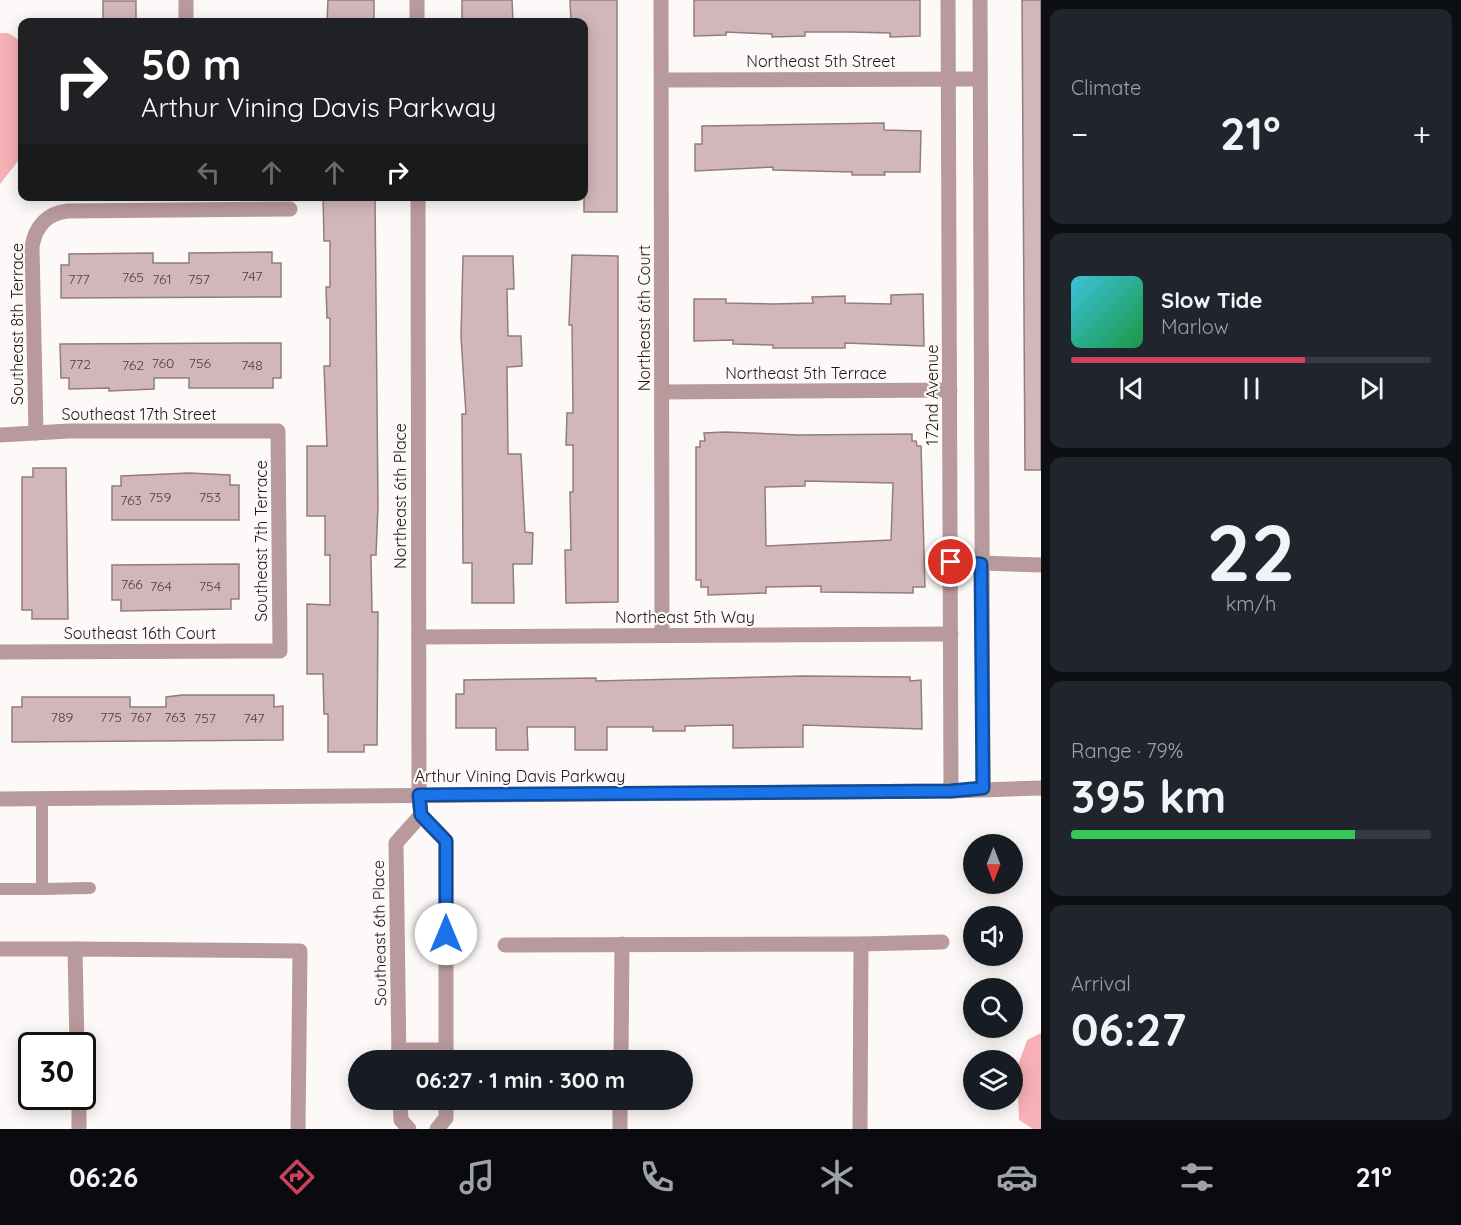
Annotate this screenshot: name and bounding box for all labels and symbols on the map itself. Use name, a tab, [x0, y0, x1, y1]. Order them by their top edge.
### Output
street label: Northeast 5th Street	[746, 51, 896, 71]
street label: Southeast 8th Terrace	[7, 243, 27, 405]
street label: Northeast 6th Court	[634, 245, 654, 391]
house number: 747	[242, 267, 262, 285]
house number: 765	[122, 268, 144, 286]
house number: 777	[68, 270, 90, 288]
house number: 761	[152, 270, 172, 288]
house number: 757	[188, 270, 210, 288]
street label: 172nd Avenue	[922, 344, 942, 446]
house number: 760	[152, 354, 174, 372]
house number: 756	[189, 354, 212, 372]
house number: 772	[69, 355, 91, 373]
house number: 762	[122, 356, 144, 374]
house number: 748	[241, 356, 263, 374]
street label: Northeast 5th Terrace	[725, 363, 887, 383]
street label: Southeast 17th Street	[61, 404, 217, 424]
street label: Northeast 6th Place	[390, 423, 410, 569]
street label: Southeast 7th Terrace	[251, 460, 271, 622]
house number: 759	[149, 488, 171, 506]
house number: 753	[199, 488, 221, 506]
house number: 763	[120, 491, 142, 509]
pin	[925, 536, 976, 587]
house number: 766	[121, 575, 143, 593]
house number: 764	[150, 577, 172, 595]
house number: 754	[199, 577, 221, 595]
street label: Northeast 5th Way	[615, 607, 755, 627]
street label: Southeast 16th Court	[64, 623, 216, 643]
house number: 789	[51, 708, 73, 726]
house number: 775	[100, 708, 122, 726]
house number: 767	[130, 708, 152, 726]
house number: 763	[164, 708, 186, 726]
house number: 757	[194, 709, 216, 727]
house number: 747	[244, 709, 264, 727]
street label: Arthur Vining Davis Parkway	[415, 766, 625, 786]
north arrow	[963, 834, 1023, 894]
street label: Southeast 6th Place	[368, 860, 390, 1006]
position arrow	[414, 902, 478, 966]
speed limit sign: 30	[18, 1032, 96, 1110]

